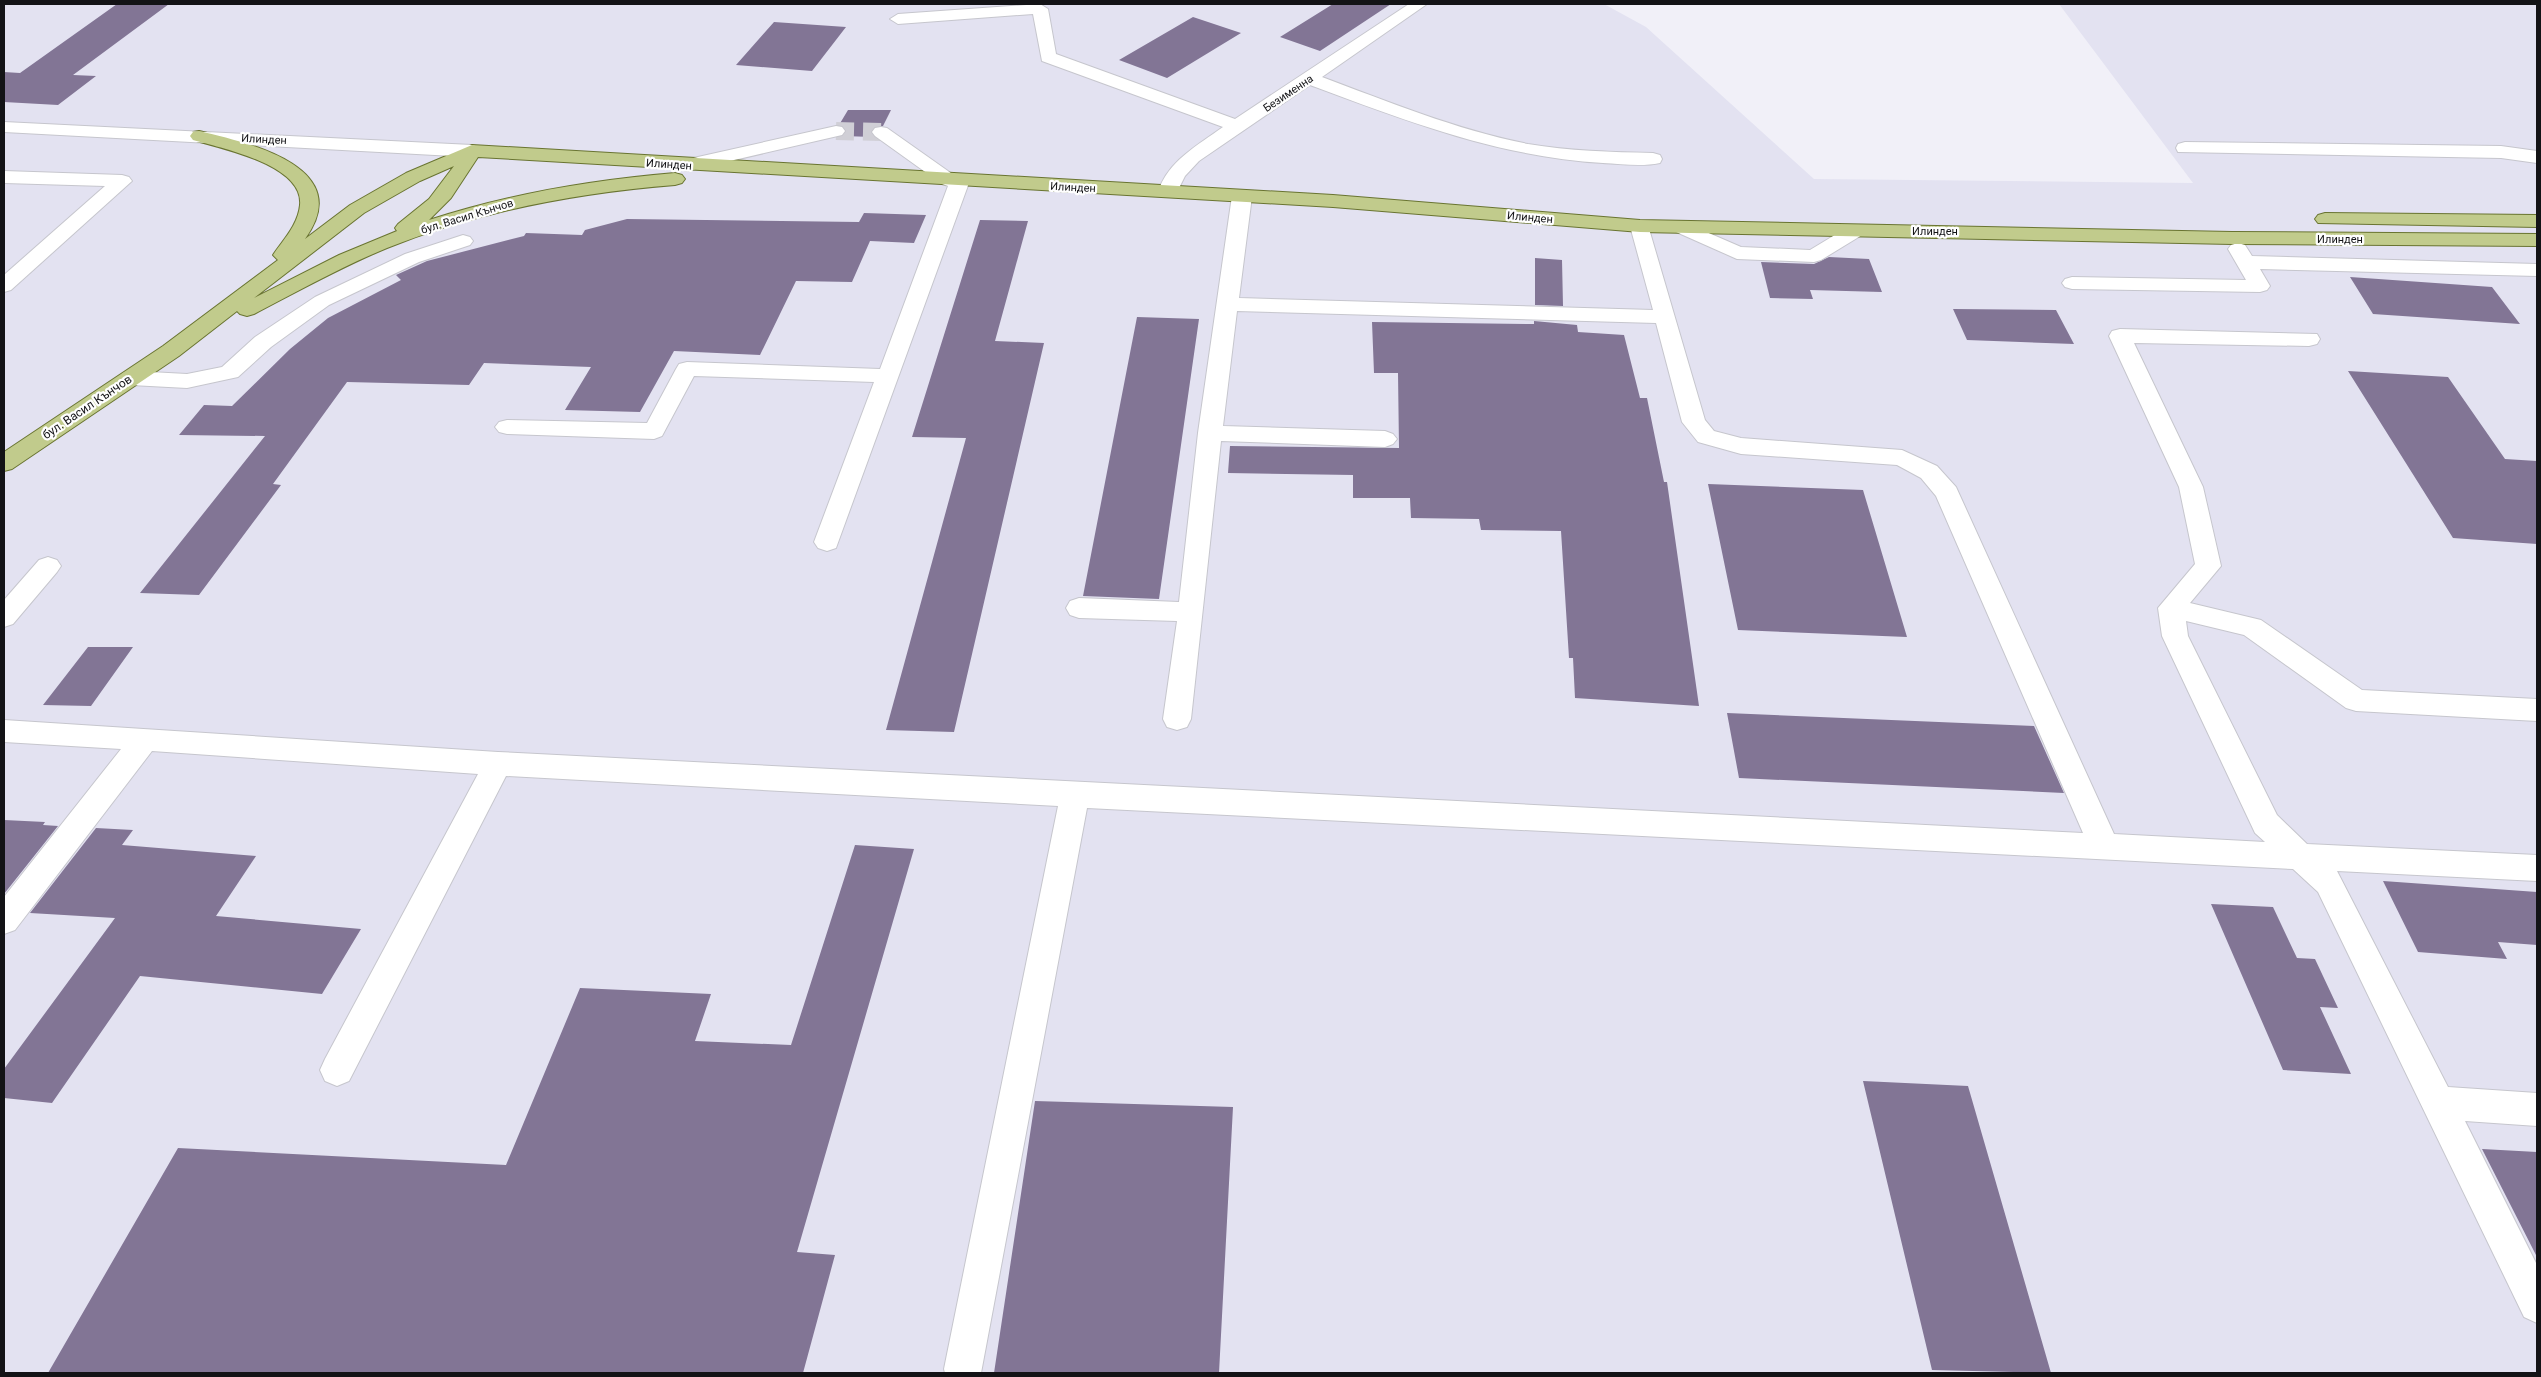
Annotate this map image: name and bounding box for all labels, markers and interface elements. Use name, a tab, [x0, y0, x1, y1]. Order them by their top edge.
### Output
street label: Безименна	[1261, 72, 1316, 115]
street label: Илинден	[241, 132, 287, 147]
street label: Илинден	[646, 156, 692, 173]
street label: Илинден	[1050, 180, 1096, 195]
street label: бул. Васил Кънчов	[419, 196, 515, 237]
street label: Илинден	[1507, 209, 1553, 226]
street label: Илинден	[1912, 225, 1958, 238]
street label: Илинден	[2317, 233, 2363, 246]
street label: бул. Васил Кънчов	[40, 372, 134, 442]

